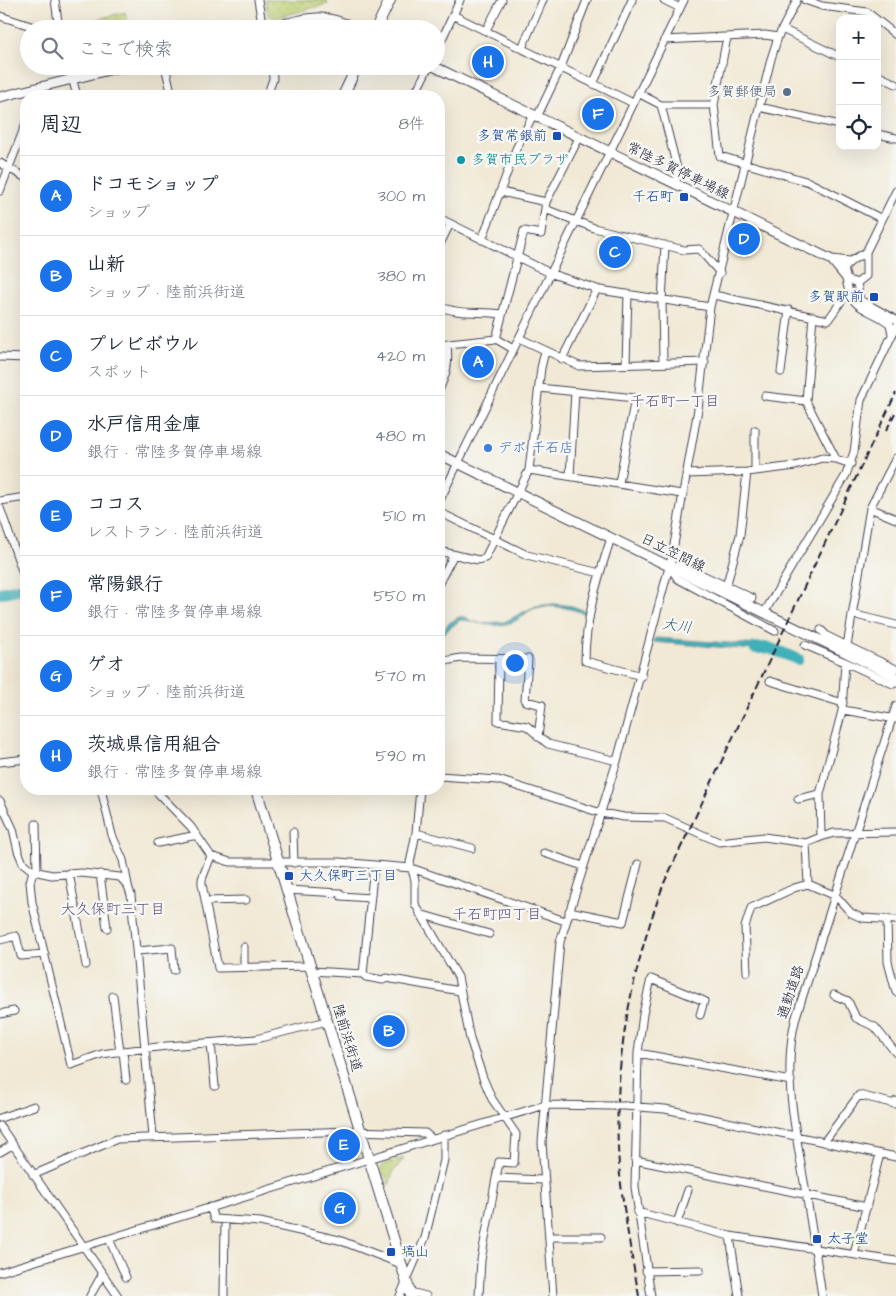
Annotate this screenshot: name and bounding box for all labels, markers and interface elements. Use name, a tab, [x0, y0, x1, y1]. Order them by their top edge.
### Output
map controls	[836, 15, 881, 150]
button: +	[836, 15, 881, 60]
search box	[20, 20, 445, 75]
icon: search	[38, 34, 66, 62]
text: ここで検索	[78, 36, 173, 63]
pin: H	[472, 43, 504, 81]
button: −	[836, 60, 881, 105]
place label: 多賀郵便局	[707, 82, 777, 102]
marker: 多賀郵便局	[781, 86, 793, 98]
pin: F	[582, 95, 614, 133]
button: locate	[836, 105, 881, 150]
text: 周辺	[40, 110, 82, 139]
text: 8件	[399, 113, 425, 135]
place label: 多賀常銀前	[477, 126, 547, 146]
marker: 多賀常銀前	[551, 130, 563, 142]
street label: 常陸多賀停車場線	[623, 137, 733, 205]
place label: 多賀市民プラザ	[471, 150, 569, 170]
marker: 多賀市民プラザ	[455, 154, 467, 166]
text: ドコモショップ	[87, 171, 218, 198]
text: A	[51, 185, 61, 207]
text: 300 m	[378, 185, 425, 207]
place label: 千石町	[632, 187, 674, 207]
marker: 千石町	[678, 191, 690, 203]
text: ショップ	[87, 201, 150, 223]
pin: D	[728, 220, 760, 258]
pin: C	[599, 233, 631, 271]
text: 山新	[87, 251, 125, 278]
text: B	[50, 265, 62, 287]
text: 380 m	[378, 265, 425, 287]
text: ショップ · 陸前浜街道	[87, 281, 245, 303]
place label: 多賀駅前	[808, 287, 864, 307]
marker: 多賀駅前	[868, 291, 880, 303]
text: プレビボウル	[87, 331, 199, 358]
pin: A	[462, 343, 494, 381]
text: C	[50, 345, 62, 367]
text: 420 m	[376, 345, 425, 367]
text: スポット	[87, 361, 151, 383]
district label: 千石町一丁目	[630, 391, 720, 412]
text: 水戸信用金庫	[87, 411, 201, 438]
text: D	[51, 425, 61, 447]
text: 480 m	[375, 425, 425, 447]
place label: デポ 千石店	[498, 438, 574, 458]
text: 銀行 · 常陸多賀停車場線	[87, 441, 262, 463]
marker: デポ 千石店	[482, 442, 494, 454]
text: ココス	[87, 491, 144, 518]
text: E	[51, 505, 61, 527]
text: 510 m	[383, 505, 425, 527]
text: レストラン · 陸前浜街道	[87, 521, 263, 543]
street label: 日立笠間線	[637, 529, 709, 577]
text: 常陽銀行	[87, 571, 163, 598]
text: F	[50, 585, 62, 607]
text: 550 m	[373, 585, 425, 607]
text: 銀行 · 常陸多賀停車場線	[87, 601, 262, 623]
water label: 大川	[661, 614, 693, 638]
your location	[502, 650, 528, 676]
text: ゲオ	[87, 651, 125, 678]
text: G	[50, 665, 62, 687]
text: 570 m	[375, 665, 425, 687]
text: ショップ · 陸前浜街道	[87, 681, 245, 703]
text: 茨城県信用組合	[87, 731, 220, 758]
text: H	[51, 745, 61, 767]
text: 590 m	[376, 745, 425, 767]
text: 銀行 · 常陸多賀停車場線	[87, 761, 262, 783]
place label: 大久保町三丁目	[299, 866, 397, 886]
marker: 大久保町三丁目	[283, 870, 295, 882]
district label: 大久保町三丁目	[60, 899, 166, 920]
district label: 千石町四丁目	[452, 904, 542, 925]
street label: 通勤道路	[773, 962, 809, 1022]
street label: 陸前浜街道	[327, 1002, 367, 1074]
pin: B	[373, 1012, 405, 1050]
pin: E	[328, 1126, 360, 1164]
pin: G	[324, 1189, 356, 1227]
place label: 太子堂	[827, 1229, 869, 1249]
marker: 太子堂	[811, 1233, 823, 1245]
place label: 塙山	[401, 1242, 429, 1262]
marker: 塙山	[385, 1246, 397, 1258]

